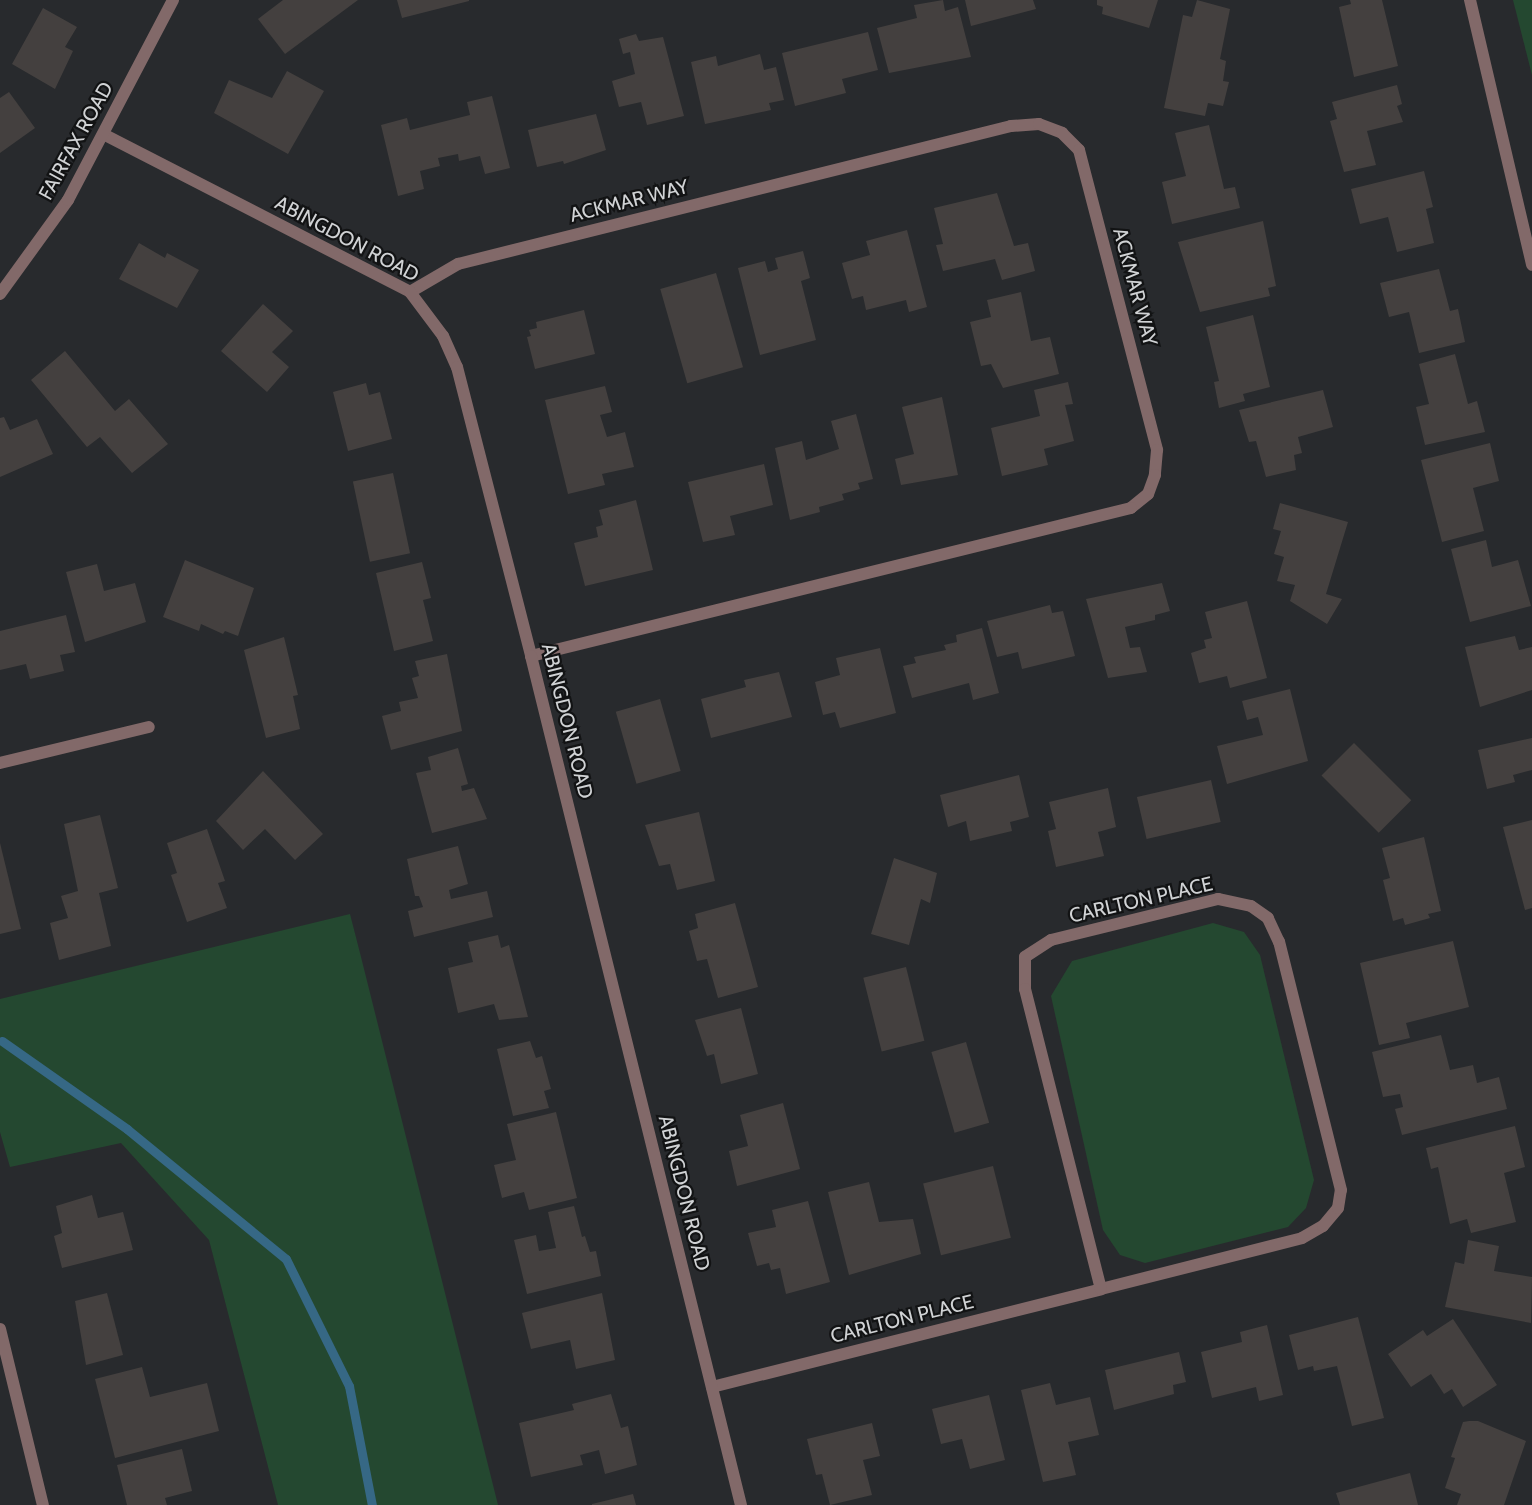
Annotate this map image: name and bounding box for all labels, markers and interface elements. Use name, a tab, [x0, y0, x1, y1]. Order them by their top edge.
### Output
street label: FAIRFAX ROAD	[34, 78, 118, 204]
street label: ACKMAR WAY	[567, 175, 691, 227]
street label: ABINGDON ROAD	[271, 191, 423, 287]
street label: ACKMAR WAY	[1108, 225, 1162, 349]
street label: ABINGDON ROAD	[536, 641, 598, 801]
street label: CARLTON PLACE	[1067, 872, 1215, 928]
street label: ABINGDON ROAD	[653, 1113, 715, 1273]
street label: CARLTON PLACE	[828, 1290, 976, 1348]

